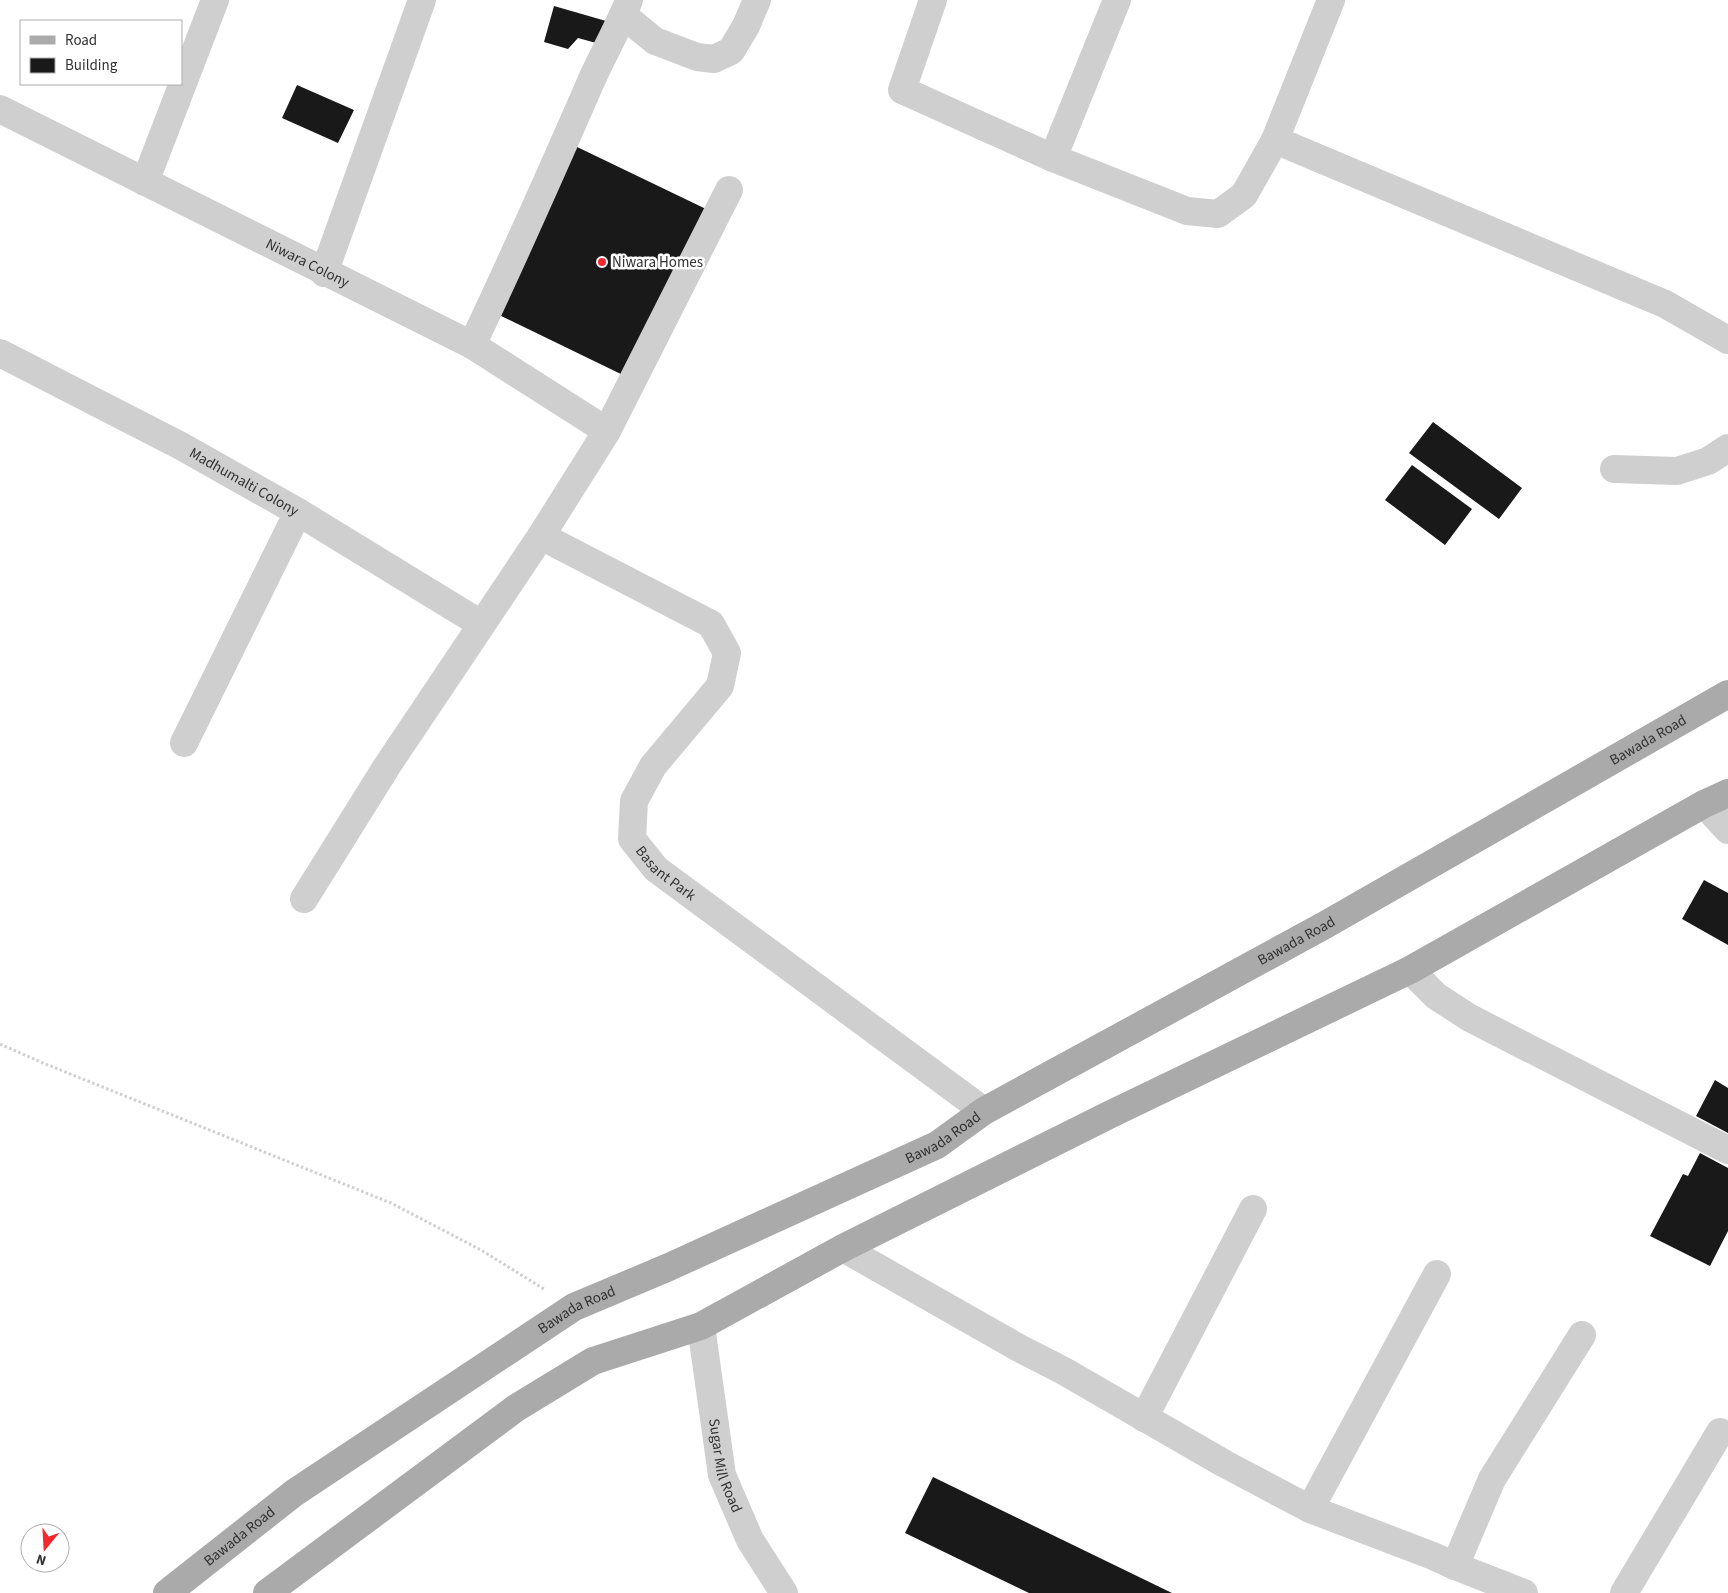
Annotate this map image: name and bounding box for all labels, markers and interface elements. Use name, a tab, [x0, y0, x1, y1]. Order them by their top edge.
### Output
legend	[20, 20, 182, 85]
text: Road	[65, 30, 97, 51]
text: Building	[65, 55, 118, 76]
street label: Niwara Colony	[262, 233, 353, 293]
place label: Niwara Homes	[612, 252, 703, 273]
marker: Niwara Homes	[596, 256, 608, 268]
street label: Madhumalti Colony	[186, 442, 303, 521]
street label: Bawada Road	[1606, 709, 1690, 770]
street label: Basant Park	[631, 841, 701, 906]
street label: Bawada Road	[1254, 911, 1339, 970]
street label: Bawada Road	[902, 1106, 985, 1169]
street label: Bawada Road	[533, 1280, 619, 1339]
street label: Sugar Mill Road	[704, 1417, 747, 1516]
street label: Bawada Road	[199, 1501, 279, 1571]
north arrow	[20, 1523, 70, 1573]
text: N	[34, 1548, 49, 1570]

